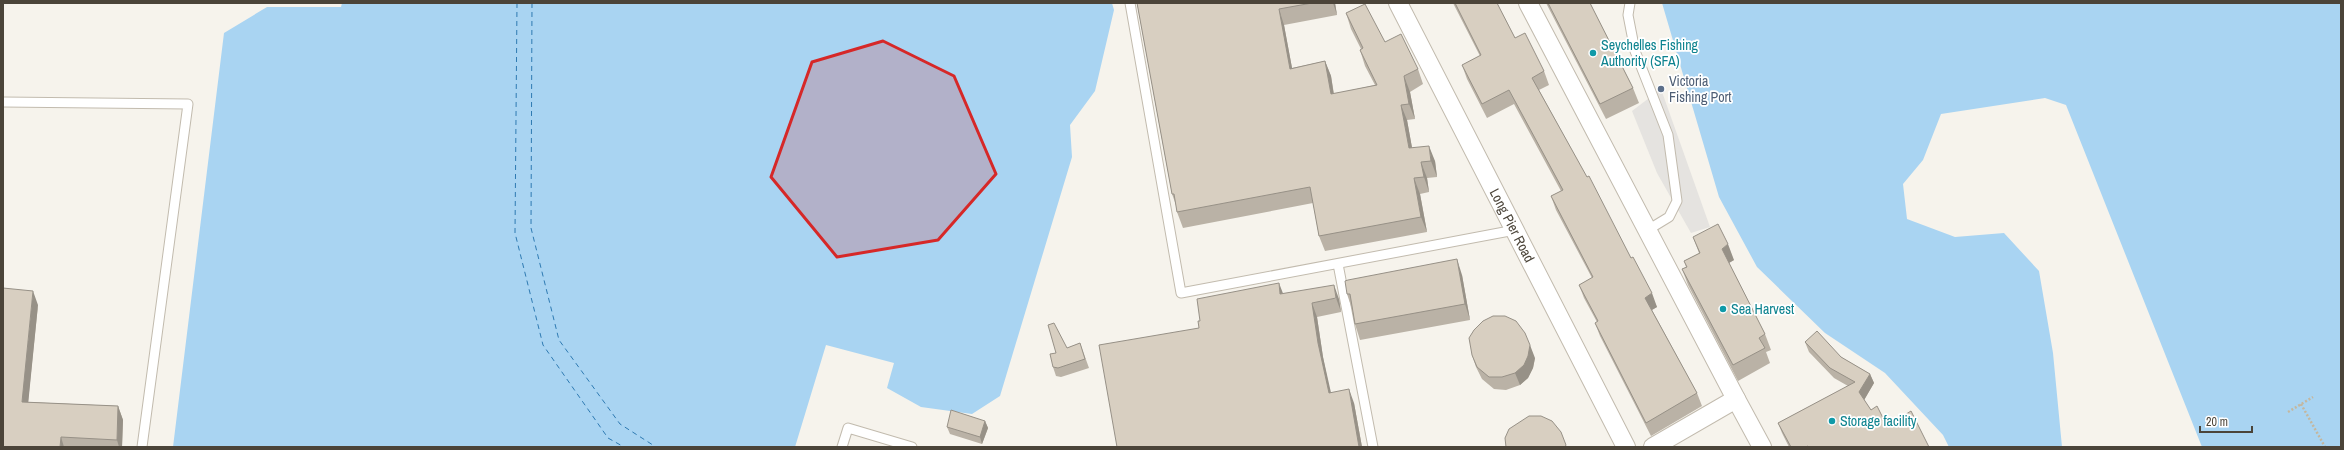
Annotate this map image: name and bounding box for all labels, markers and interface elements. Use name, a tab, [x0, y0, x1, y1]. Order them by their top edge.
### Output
place label: Seychelles Fishing Authority (SFA)	[1600, 36, 1699, 70]
marker: Seychelles Fishing Authority (SFA)	[1588, 48, 1598, 58]
place label: Victoria Fishing Port	[1669, 72, 1732, 106]
marker: Victoria Fishing Port	[1656, 84, 1666, 94]
street label: Long Pier Road	[1486, 185, 1539, 265]
place label: Sea Harvest	[1731, 300, 1794, 318]
marker: Sea Harvest	[1718, 304, 1728, 314]
scale bar	[2200, 408, 2252, 434]
place label: Storage facility	[1840, 412, 1917, 430]
text: 20 m	[2206, 414, 2228, 430]
marker: Storage facility	[1827, 416, 1837, 426]

